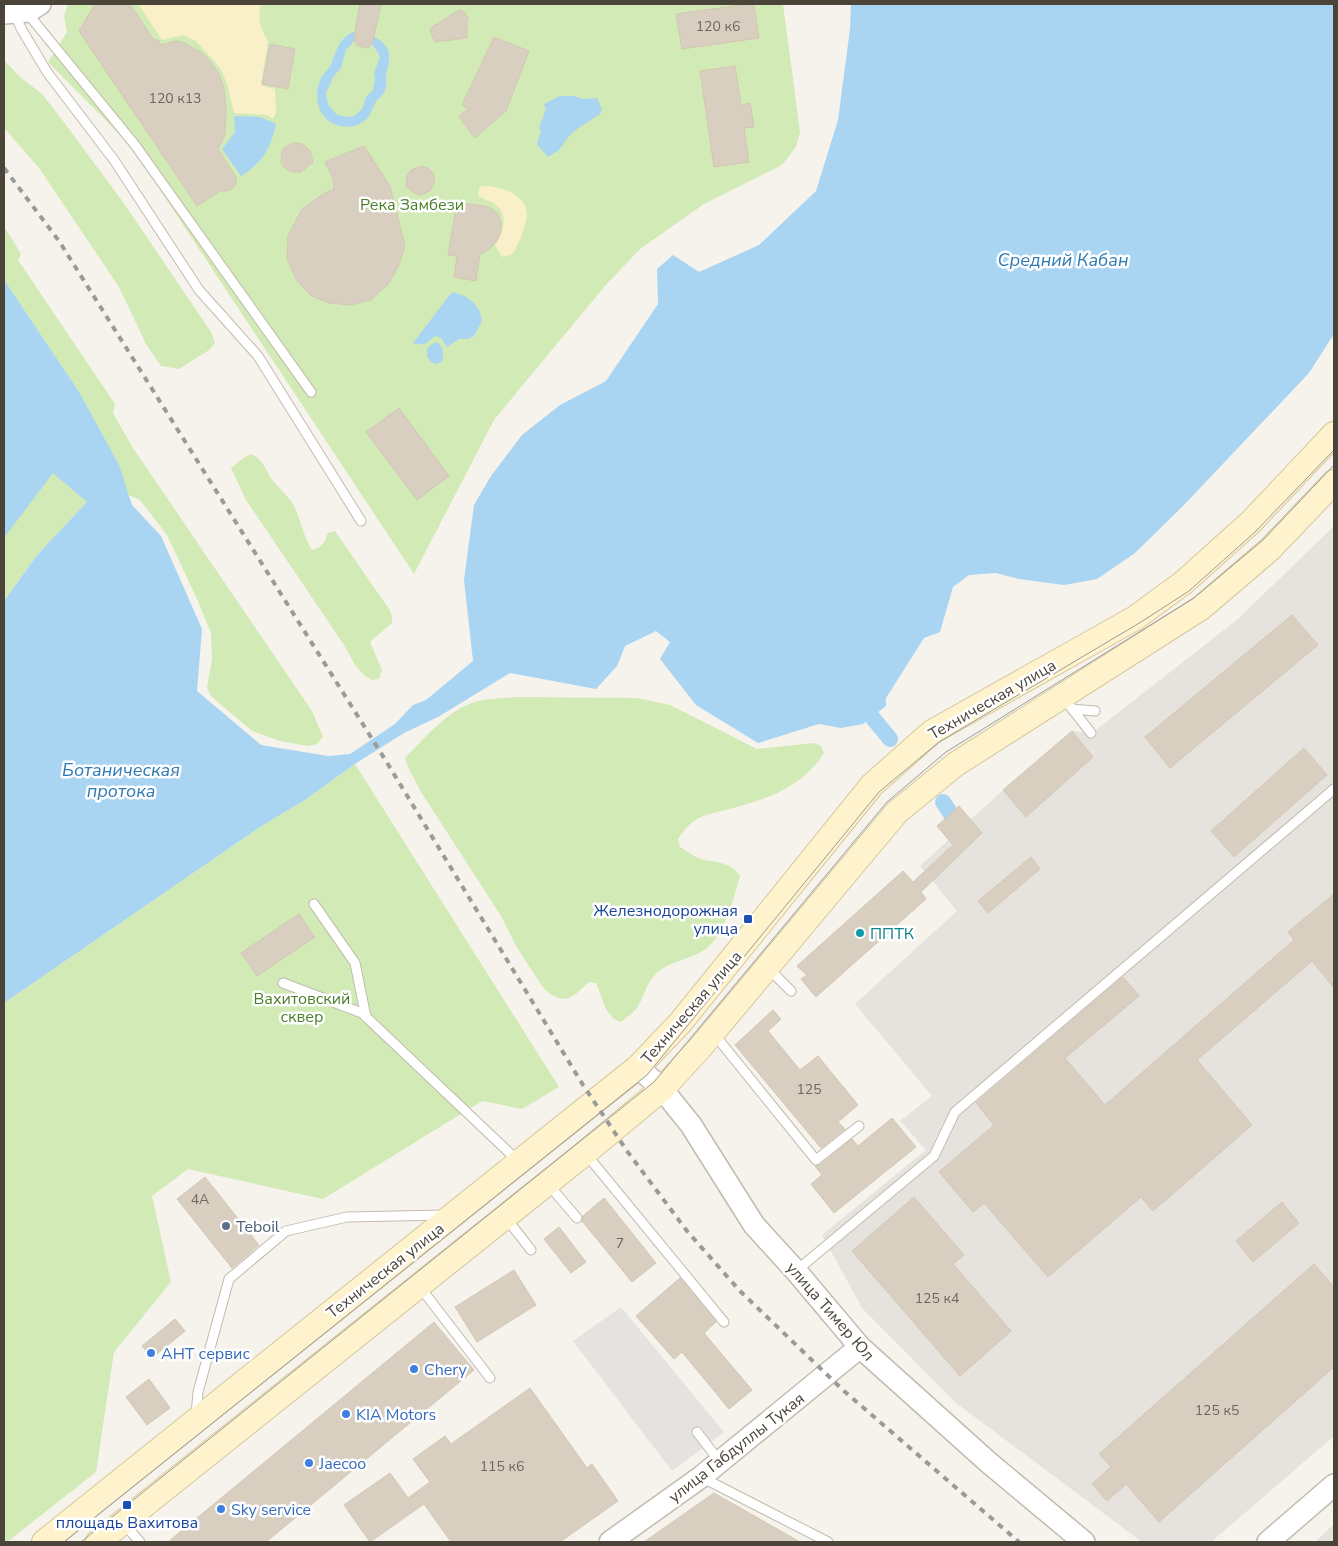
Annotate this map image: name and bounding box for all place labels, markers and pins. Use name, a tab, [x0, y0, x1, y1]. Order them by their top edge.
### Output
place label: Железнодорожная улица	[593, 900, 738, 940]
marker: Железнодорожная улица	[742, 913, 754, 925]
place label: ППТК	[870, 923, 915, 945]
marker: ППТК	[854, 927, 866, 939]
place label: Teboil	[236, 1216, 280, 1238]
marker: Teboil	[220, 1220, 232, 1232]
place label: АНТ сервис	[161, 1343, 250, 1365]
marker: АНТ сервис	[145, 1347, 157, 1359]
place label: Chery	[424, 1359, 468, 1381]
marker: Chery	[408, 1363, 420, 1375]
place label: KIA Motors	[356, 1404, 436, 1426]
marker: KIA Motors	[340, 1408, 352, 1420]
place label: Jaecoo	[318, 1453, 366, 1475]
marker: Jaecoo	[303, 1457, 315, 1469]
marker: площадь Вахитова	[121, 1499, 133, 1511]
place label: Sky service	[231, 1499, 311, 1521]
marker: Sky service	[215, 1503, 227, 1515]
place label: площадь Вахитова	[56, 1512, 198, 1534]

